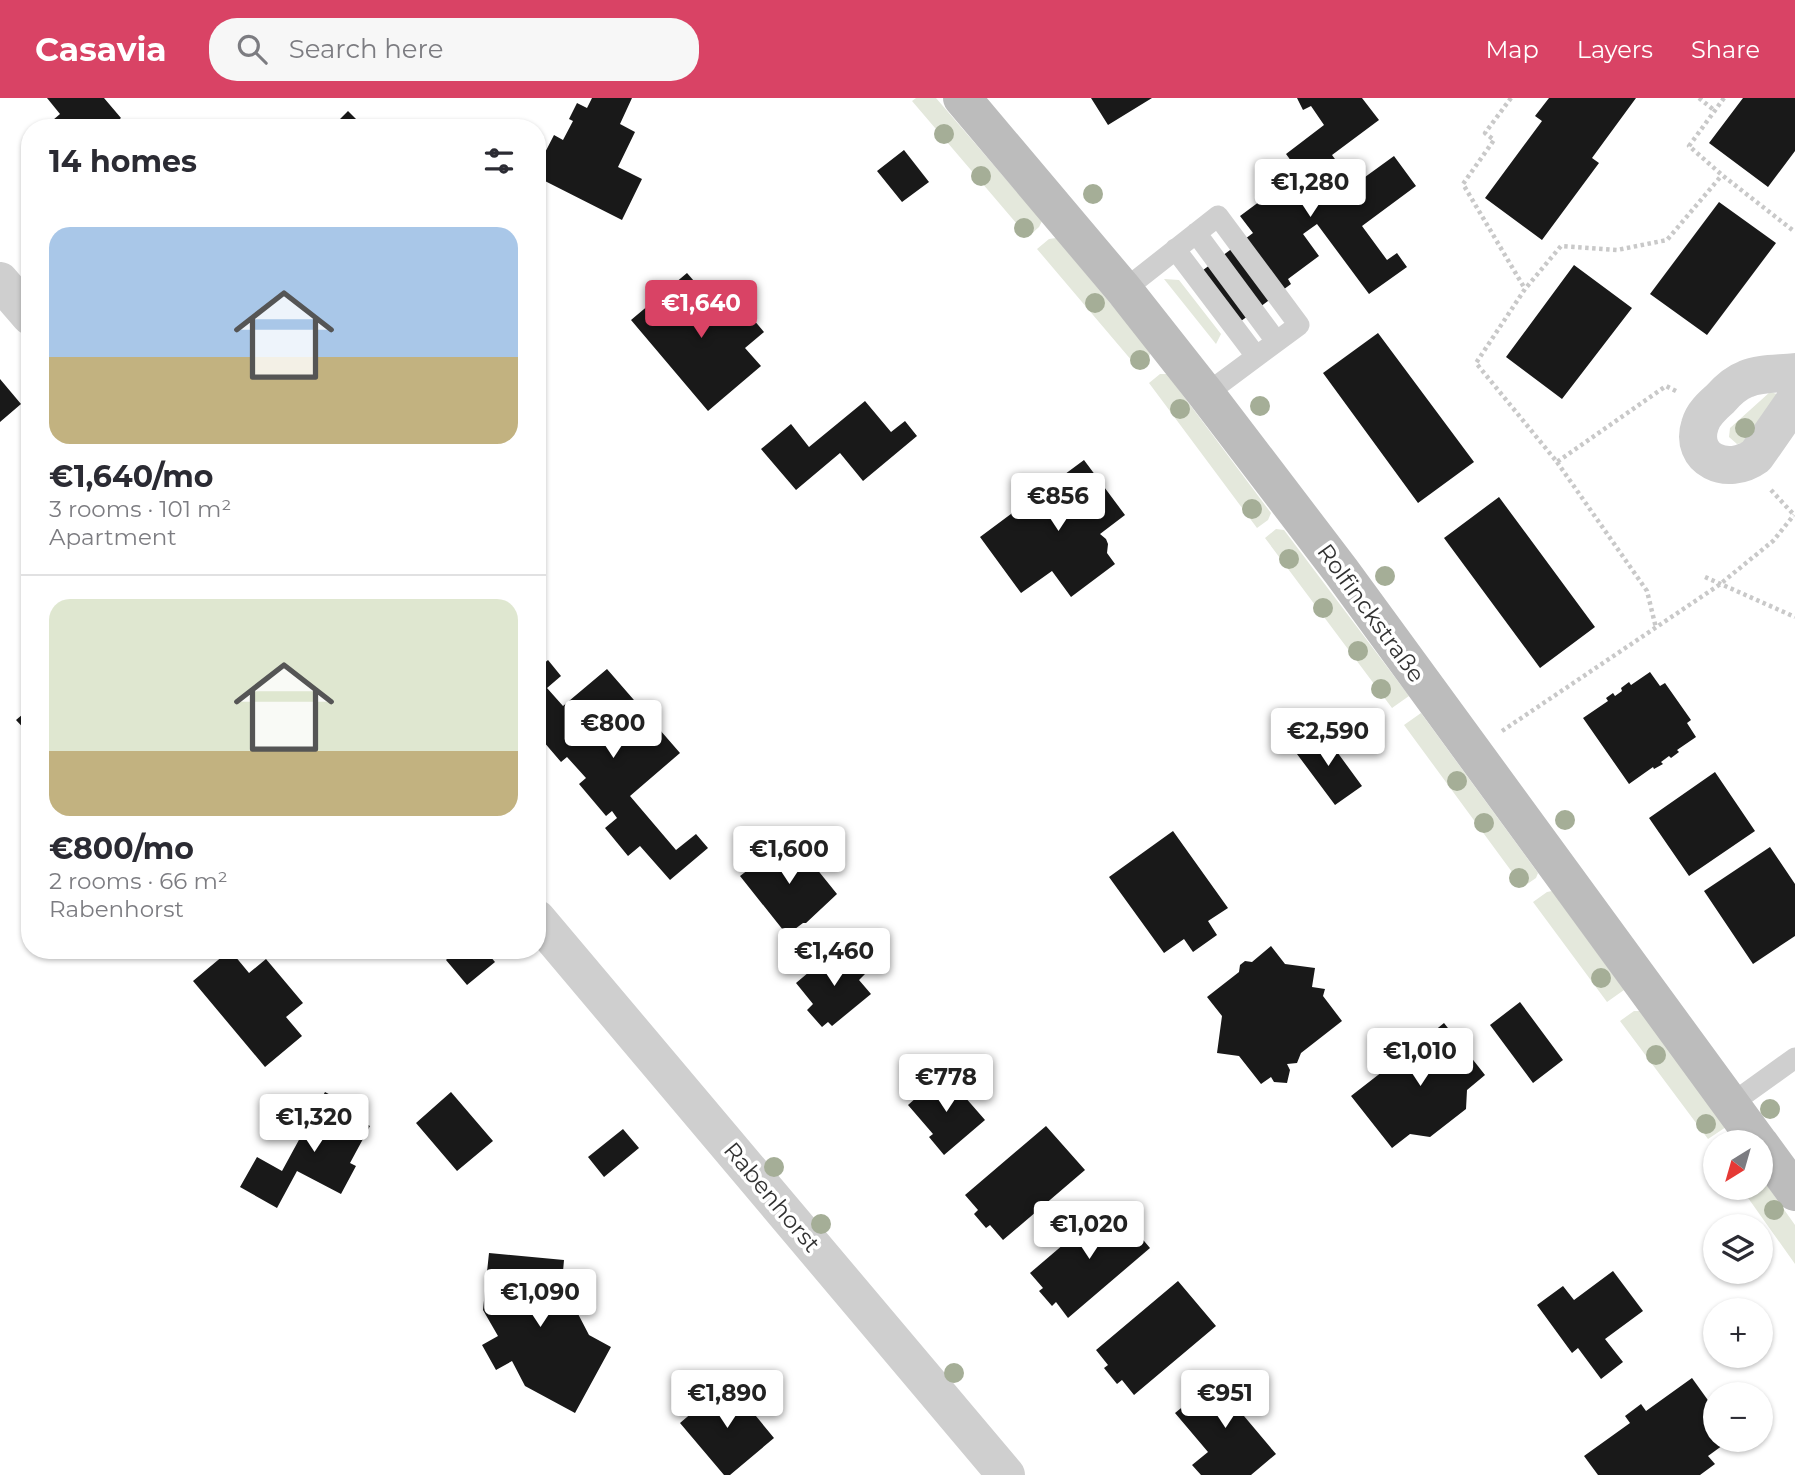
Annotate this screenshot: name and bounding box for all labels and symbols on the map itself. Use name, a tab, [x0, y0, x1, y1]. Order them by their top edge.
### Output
pin: €1,280	[1253, 159, 1367, 219]
pin: €1,640	[644, 280, 758, 340]
pin: €856	[1017, 474, 1099, 533]
street label: Rolfinckstraße	[1311, 538, 1431, 688]
pin: €800	[572, 700, 654, 760]
pin: €2,590	[1271, 708, 1385, 768]
pin: €1,600	[732, 826, 846, 886]
pin: €1,460	[777, 928, 891, 988]
pin: €1,010	[1363, 1028, 1477, 1088]
pin: €778	[905, 1054, 987, 1114]
pin: €1,320	[257, 1094, 371, 1154]
north arrow	[1703, 1130, 1773, 1200]
street label: Rabenhorst	[718, 1136, 826, 1258]
pin: €1,020	[1032, 1202, 1146, 1261]
pin: €1,090	[483, 1270, 597, 1329]
pin: €1,890	[670, 1370, 784, 1430]
pin: €951	[1184, 1370, 1266, 1430]

